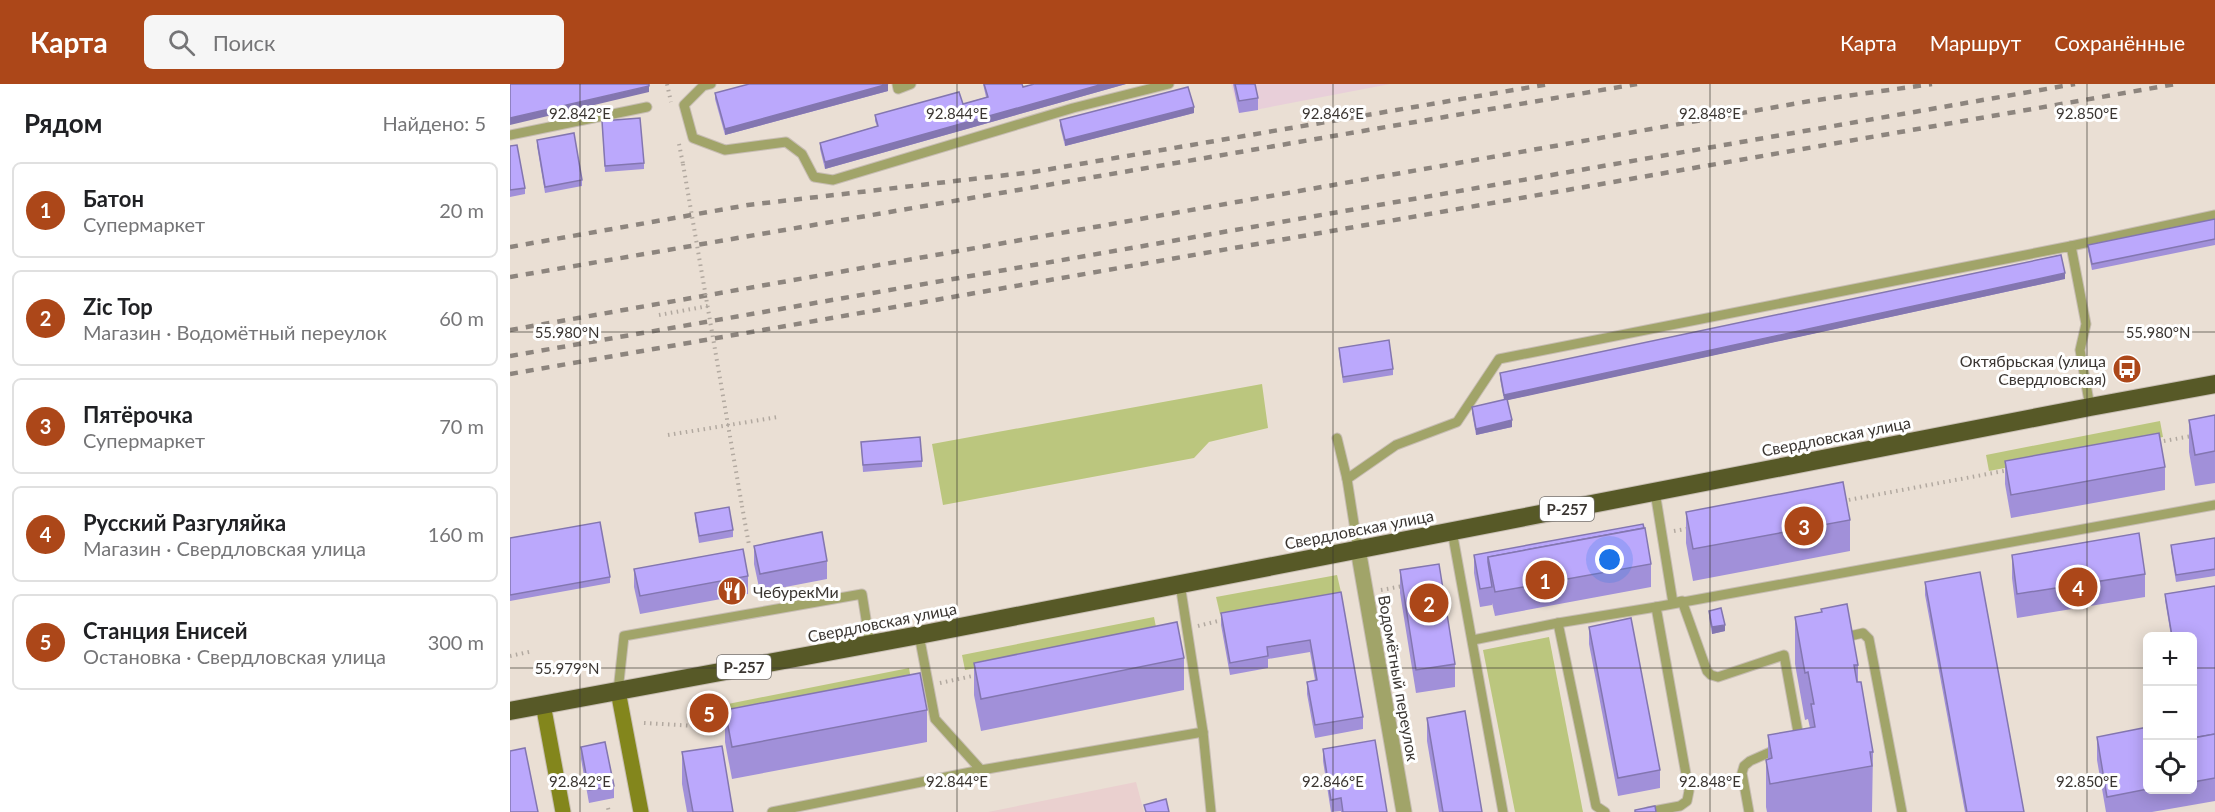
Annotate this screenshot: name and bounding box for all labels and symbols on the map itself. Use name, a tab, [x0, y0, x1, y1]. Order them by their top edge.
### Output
text: 92.842°E	[549, 104, 611, 122]
text: 92.844°E	[926, 104, 988, 122]
text: 92.846°E	[1302, 104, 1364, 122]
text: 92.848°E	[1679, 104, 1741, 122]
text: 92.850°E	[2056, 104, 2118, 122]
text: 55.980°N	[535, 323, 599, 341]
text: 55.980°N	[2126, 323, 2190, 341]
place label: Октябрьская (улица Свердловская)	[1960, 351, 2106, 388]
bus stop icon: Октябрьская (улица Свердловская)	[2111, 353, 2143, 385]
street label: Свердловская улица	[1760, 412, 1912, 460]
road number: Р-257	[1540, 497, 1594, 521]
pin: 3	[1784, 504, 1824, 548]
street label: Свердловская улица	[1283, 505, 1435, 553]
your location	[1595, 545, 1624, 574]
pin: 1	[1526, 558, 1564, 602]
pin: 4	[2058, 564, 2098, 610]
restaurant icon: ЧебурекМи	[716, 575, 748, 607]
pin: 2	[1410, 580, 1448, 626]
place label: ЧебурекМи	[753, 582, 839, 601]
street label: Водомётный переулок	[1375, 593, 1423, 763]
street label: Свердловская улица	[806, 598, 958, 646]
road number: Р-257	[717, 655, 771, 679]
text: 55.979°N	[535, 659, 599, 677]
pin: 5	[690, 690, 728, 736]
text: 92.842°E	[549, 772, 611, 790]
text: 92.844°E	[926, 772, 988, 790]
text: 92.846°E	[1302, 772, 1364, 790]
text: 92.848°E	[1679, 772, 1741, 790]
text: 92.850°E	[2056, 772, 2118, 790]

